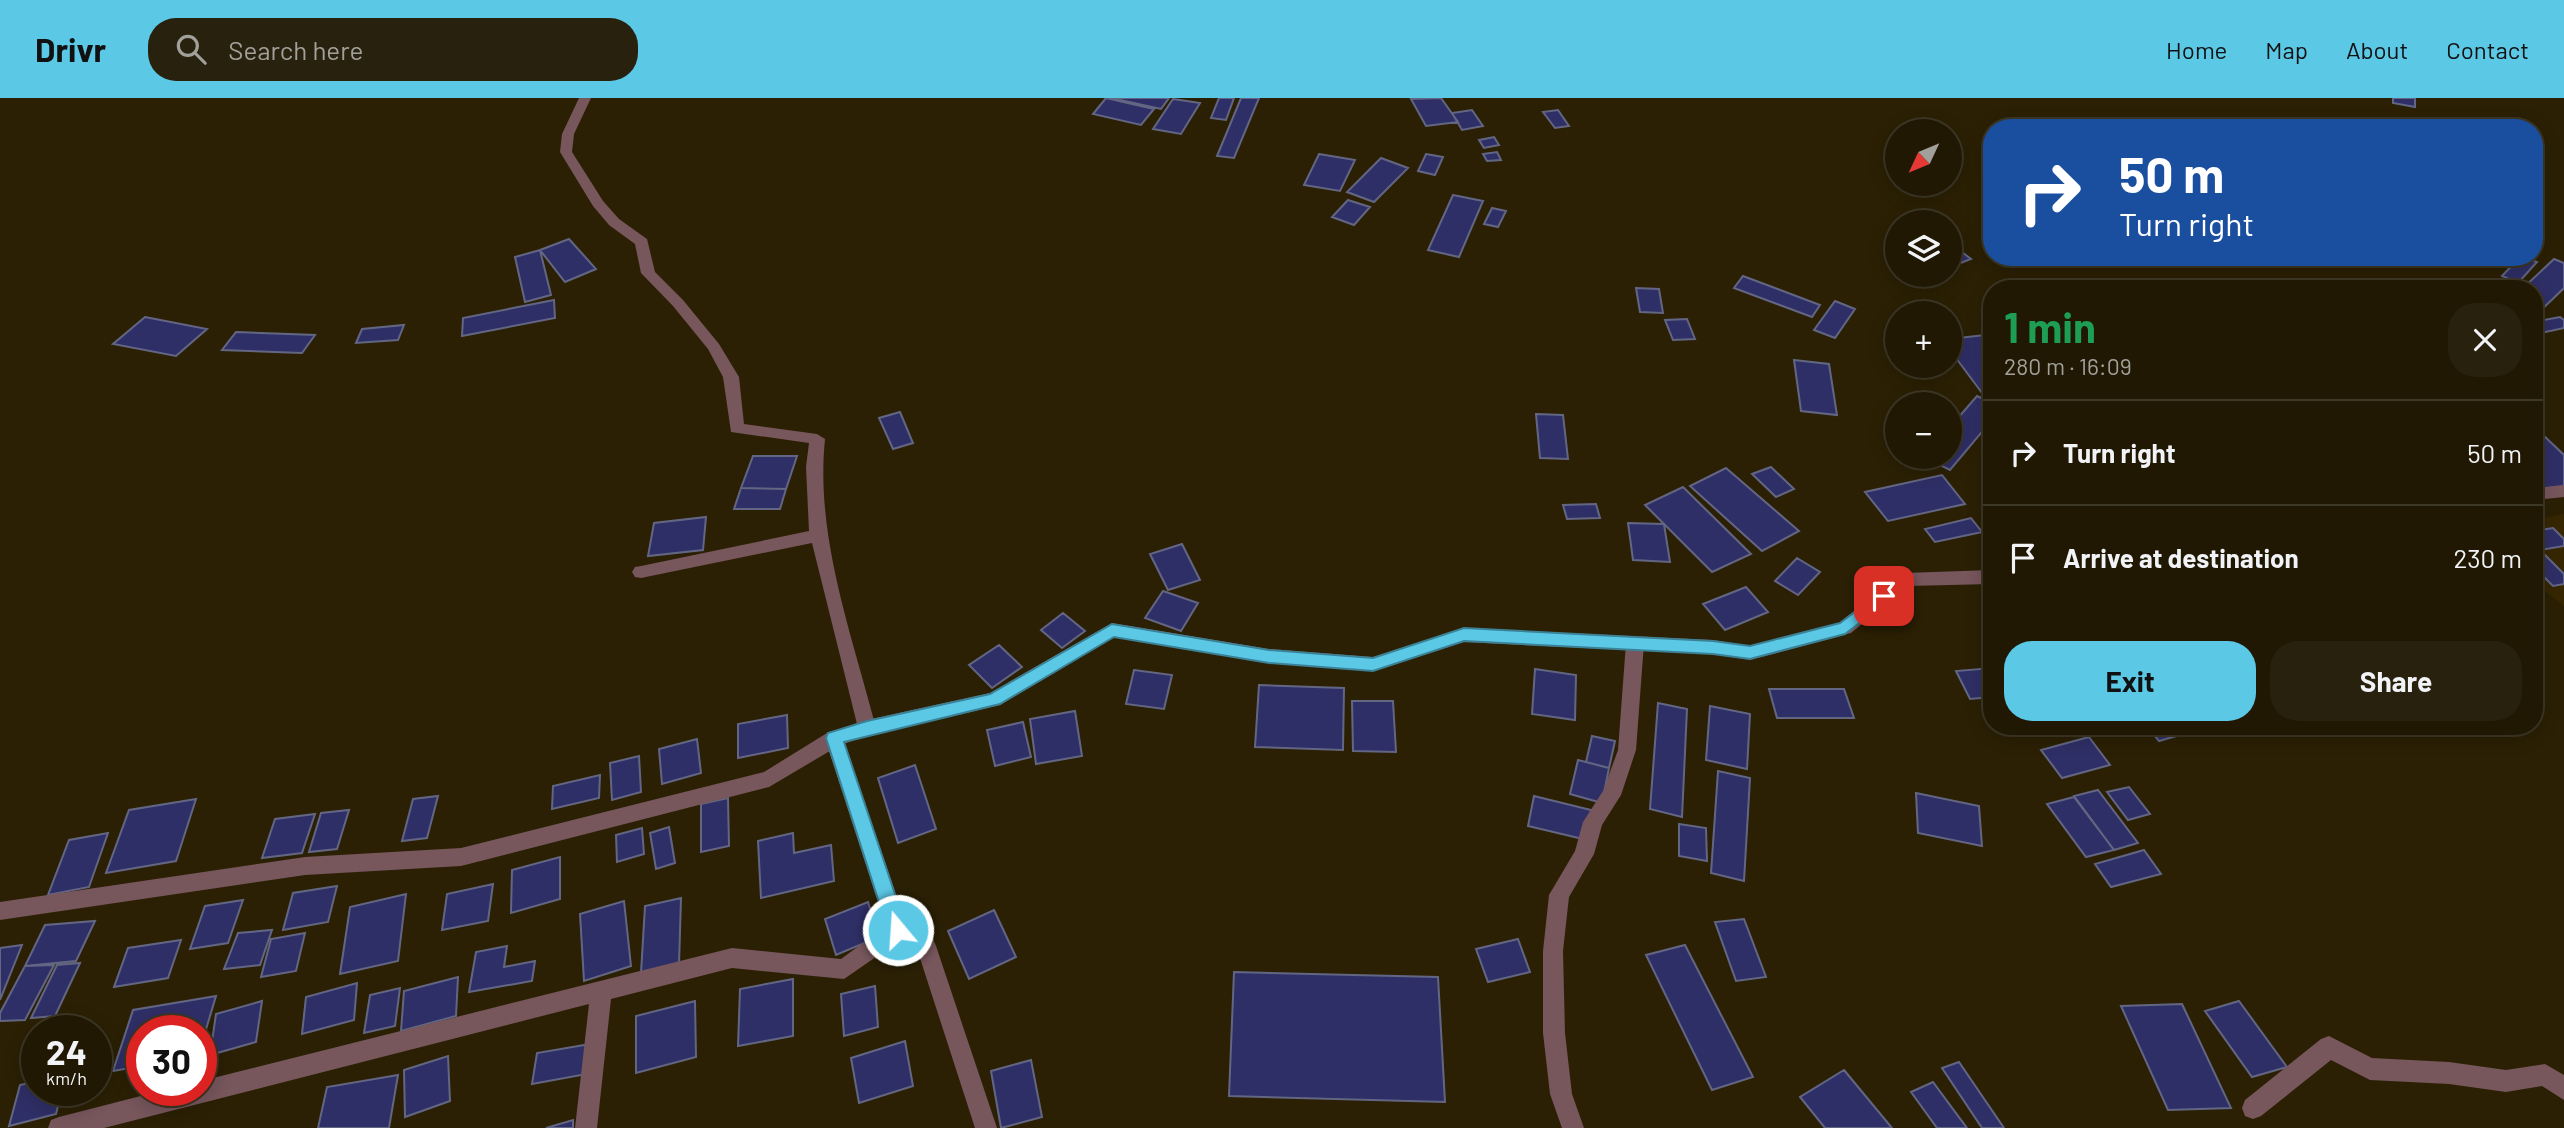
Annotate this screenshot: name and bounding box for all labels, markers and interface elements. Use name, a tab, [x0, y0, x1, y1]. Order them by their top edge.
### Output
search box	[148, 18, 638, 81]
text: Drivr	[35, 29, 106, 69]
icon: search	[172, 30, 210, 68]
text: Search here	[228, 34, 363, 65]
text: Home	[2166, 35, 2227, 64]
text: Map	[2265, 35, 2308, 64]
text: About	[2346, 35, 2408, 64]
text: Contact	[2446, 35, 2529, 64]
north arrow	[1885, 119, 1962, 196]
map controls	[1885, 119, 1962, 469]
text: 50 m	[2119, 144, 2224, 203]
icon: right	[2004, 147, 2095, 238]
text: Turn right	[2119, 204, 2254, 242]
button: layers	[1885, 210, 1962, 287]
button: +	[1885, 301, 1962, 378]
text: 1 min	[2004, 301, 2096, 351]
button: close	[2448, 303, 2522, 377]
text: 280 m · 16:09	[2004, 352, 2132, 380]
button: −	[1885, 392, 1962, 469]
icon: right	[2004, 434, 2042, 472]
text: Turn right	[2063, 437, 2176, 468]
text: 50 m	[2467, 437, 2522, 468]
icon: arrive	[2004, 539, 2042, 577]
text: Arrive at destination	[2063, 542, 2299, 573]
text: 230 m	[2453, 542, 2522, 573]
pin	[1854, 566, 1914, 626]
icon: arrive	[1865, 577, 1903, 615]
button: Exit	[2004, 641, 2256, 721]
button: Share	[2270, 641, 2522, 721]
position arrow	[861, 893, 935, 967]
speed limit sign: 30	[126, 1015, 217, 1106]
text: 24	[46, 1030, 87, 1072]
text: km/h	[46, 1067, 87, 1089]

